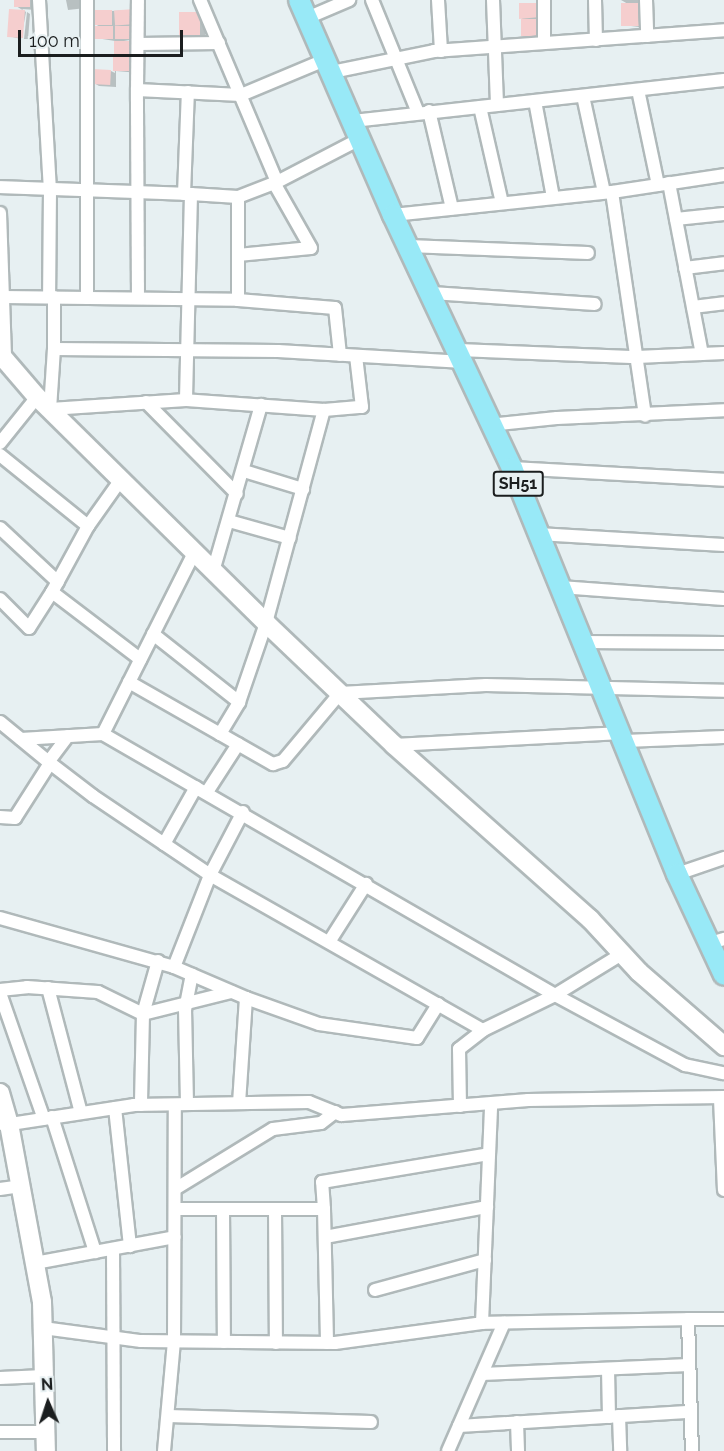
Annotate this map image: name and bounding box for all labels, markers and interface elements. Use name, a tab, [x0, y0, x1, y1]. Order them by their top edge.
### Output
scale bar	[21, 18, 186, 56]
text: 100 m	[29, 30, 80, 51]
road number: SH51	[492, 471, 544, 497]
north arrow	[18, 1373, 78, 1433]
text: N	[40, 1375, 54, 1394]

